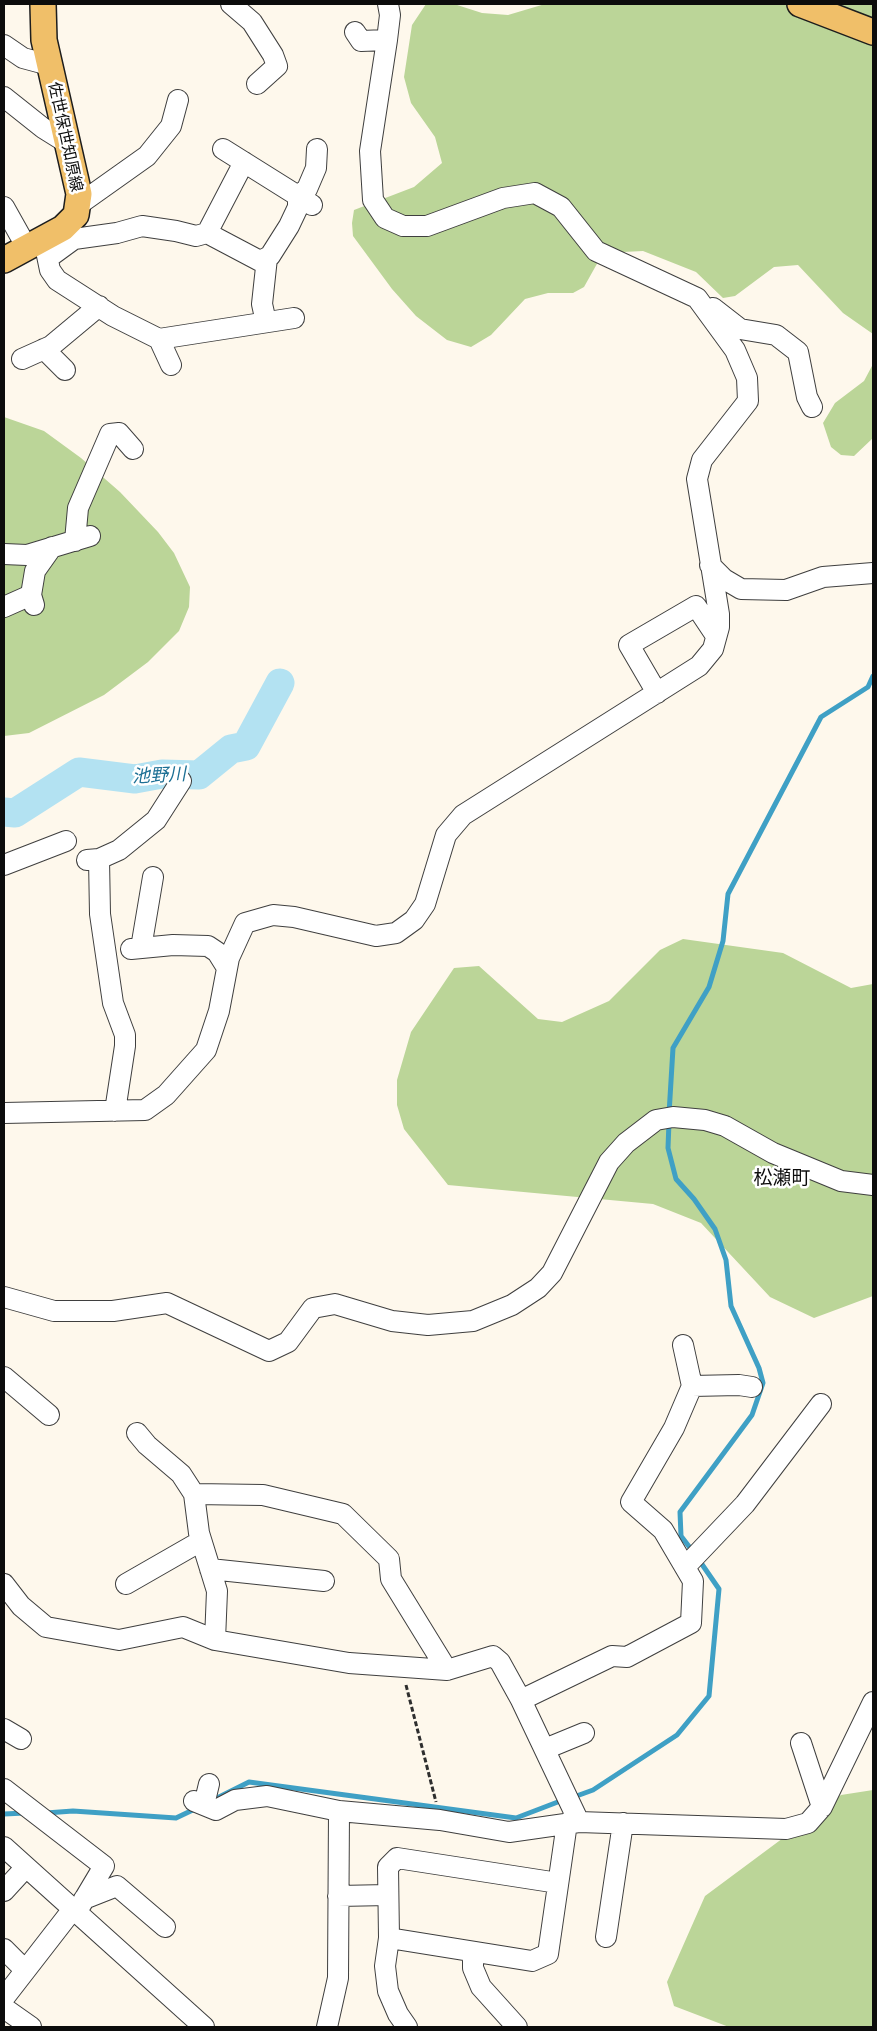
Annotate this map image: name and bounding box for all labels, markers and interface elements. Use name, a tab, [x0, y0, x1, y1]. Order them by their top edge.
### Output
street label: 佐世保世知原線	[44, 80, 86, 194]
water label: 池野川	[131, 764, 187, 788]
district label: 松瀬町	[754, 1168, 810, 1190]

